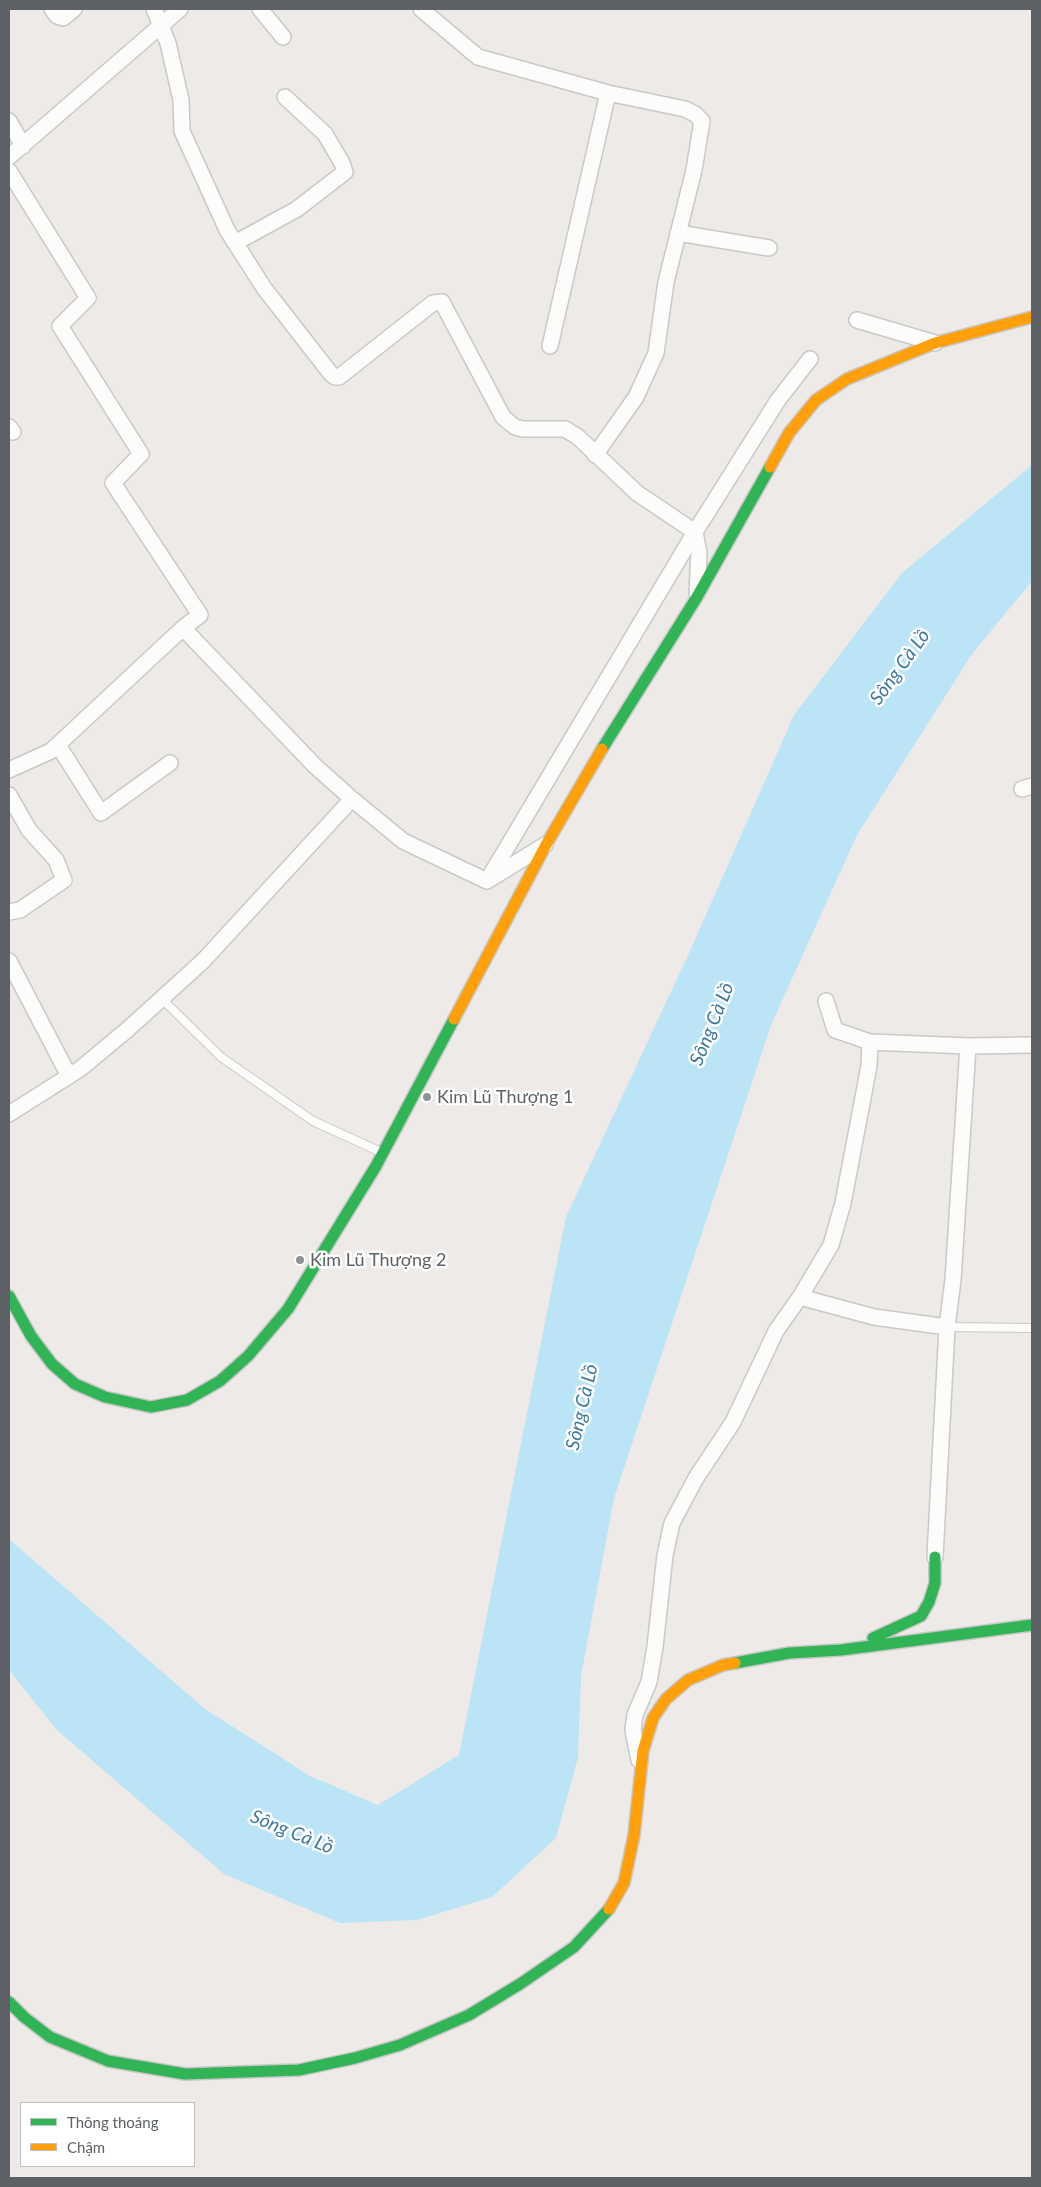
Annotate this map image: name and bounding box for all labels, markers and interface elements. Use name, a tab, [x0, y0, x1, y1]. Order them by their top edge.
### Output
water label: Sông Cà Lồ	[865, 625, 935, 709]
water label: Sông Cà Lồ	[685, 979, 739, 1069]
place label: Kim Lũ Thượng 1	[437, 1086, 573, 1108]
marker: Kim Lũ Thượng 1	[421, 1091, 433, 1103]
place label: Kim Lũ Thượng 2	[310, 1249, 446, 1271]
marker: Kim Lũ Thượng 2	[294, 1254, 306, 1266]
water label: Sông Cà Lồ	[561, 1362, 603, 1452]
water label: Sông Cà Lồ	[247, 1805, 337, 1859]
legend	[20, 2102, 195, 2167]
text: Thông thoáng	[67, 2113, 159, 2131]
text: Chậm	[67, 2138, 105, 2156]

